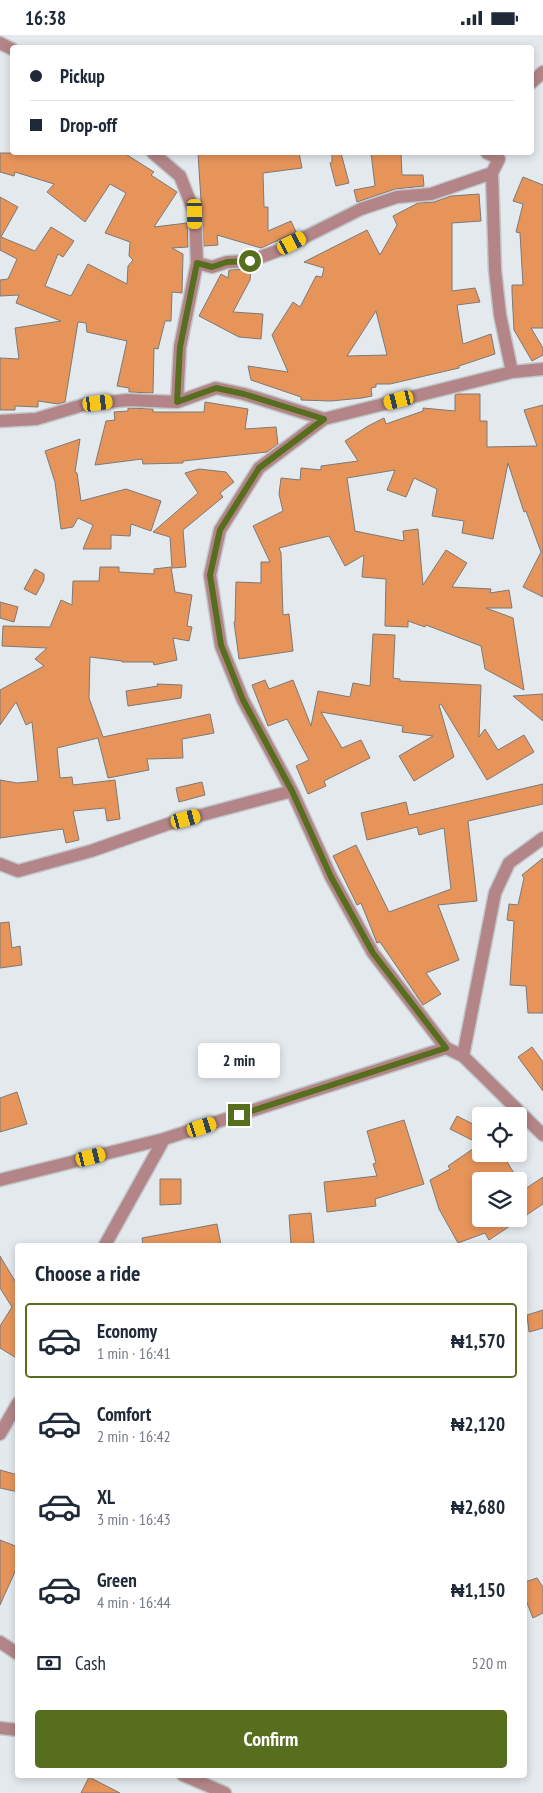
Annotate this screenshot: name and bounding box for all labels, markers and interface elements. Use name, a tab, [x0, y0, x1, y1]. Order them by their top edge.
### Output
text: 16:38	[25, 6, 66, 30]
text: Pickup	[60, 64, 105, 88]
text: Drop-off	[60, 113, 117, 137]
car	[187, 199, 202, 229]
car	[275, 230, 308, 256]
route start	[239, 250, 261, 272]
car	[382, 389, 415, 411]
car	[82, 394, 113, 412]
car	[169, 808, 202, 830]
callout: 2 min	[198, 1043, 280, 1077]
text: 2 min	[223, 1050, 255, 1070]
route end	[228, 1104, 250, 1126]
map controls	[472, 1107, 527, 1227]
button: locate	[472, 1107, 527, 1162]
car	[185, 1115, 218, 1139]
car	[74, 1146, 107, 1168]
button: layers	[472, 1172, 527, 1227]
text: Choose a ride	[35, 1259, 140, 1287]
icon: car	[37, 1318, 82, 1363]
text: Economy	[97, 1319, 157, 1343]
text: ₦1,570	[451, 1329, 505, 1353]
text: 1 min · 16:41	[97, 1343, 171, 1363]
icon: car	[37, 1401, 82, 1446]
text: Comfort	[97, 1402, 151, 1426]
text: ₦2,120	[451, 1412, 505, 1436]
text: 2 min · 16:42	[97, 1426, 171, 1446]
icon: car	[37, 1484, 82, 1529]
text: XL	[97, 1485, 115, 1509]
text: ₦2,680	[451, 1495, 505, 1519]
text: 3 min · 16:43	[97, 1509, 171, 1529]
icon: car	[37, 1567, 82, 1612]
text: Green	[97, 1568, 137, 1592]
text: ₦1,150	[451, 1578, 505, 1602]
text: 4 min · 16:44	[97, 1592, 171, 1612]
icon: cash	[35, 1649, 63, 1677]
text: Cash	[75, 1651, 106, 1675]
text: 520 m	[472, 1653, 507, 1673]
button: Confirm	[35, 1710, 507, 1768]

